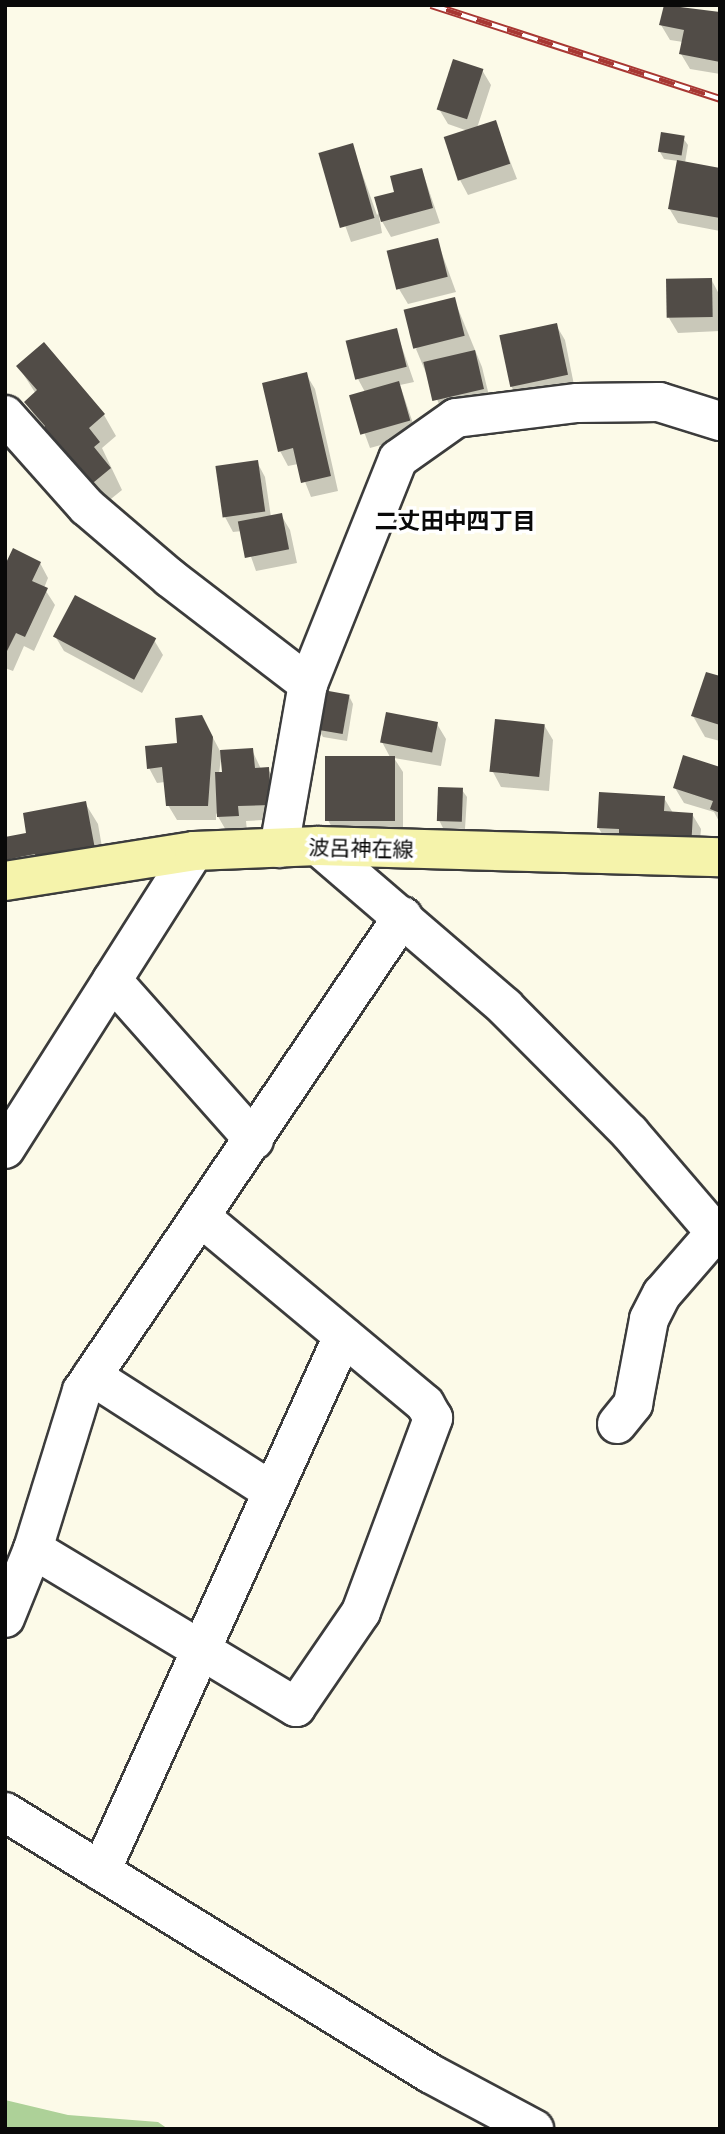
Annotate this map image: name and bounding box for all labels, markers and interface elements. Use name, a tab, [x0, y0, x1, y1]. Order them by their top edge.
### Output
district label: 二丈田中四丁目	[375, 506, 535, 534]
street label: 波呂神在線	[308, 834, 414, 862]

